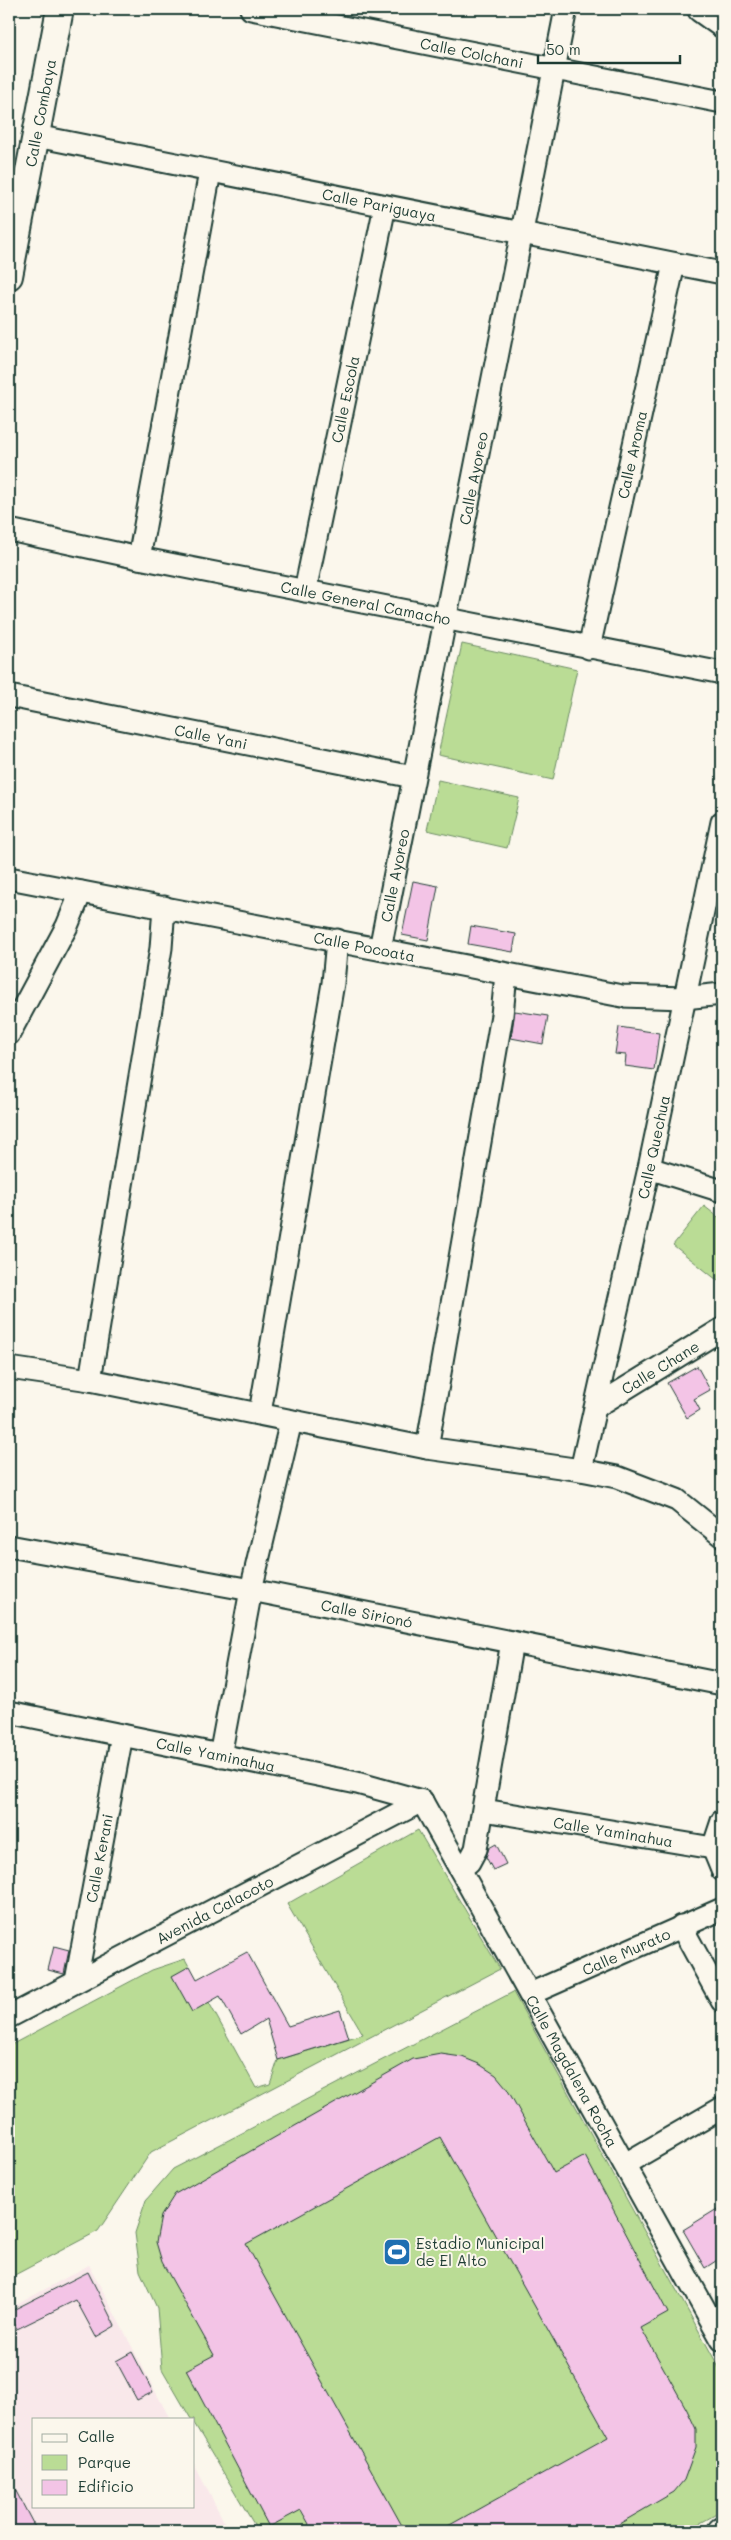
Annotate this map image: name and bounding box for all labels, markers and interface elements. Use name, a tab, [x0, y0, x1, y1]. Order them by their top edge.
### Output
scale bar	[538, 32, 681, 64]
street label: Calle Colchani	[418, 33, 525, 73]
text: 50 m	[546, 39, 581, 59]
street label: Calle Combaya	[20, 57, 60, 169]
street label: Calle Pariguaya	[320, 183, 438, 226]
street label: Calle Escola	[326, 354, 364, 444]
street label: Calle Aroma	[612, 409, 651, 501]
street label: Calle Ayoreo	[454, 430, 492, 526]
street label: Calle General Camacho	[279, 576, 452, 629]
street label: Calle Yani	[173, 719, 249, 754]
street label: Calle Ayoreo	[376, 827, 414, 924]
street label: Calle Pocoata	[312, 927, 417, 966]
street label: Calle Quechua	[632, 1093, 674, 1201]
street label: Calle Chane	[617, 1336, 703, 1399]
street label: Calle Sirionó	[319, 1594, 414, 1632]
street label: Calle Yaminahua	[154, 1732, 277, 1776]
street label: Calle Kerani	[81, 1812, 117, 1904]
street label: Calle Yaminahua	[552, 1812, 675, 1851]
street label: Avenida Calacoto	[153, 1871, 277, 1948]
street label: Calle Murato	[579, 1923, 673, 1980]
street label: Calle Magdalena Rocha	[522, 1991, 623, 2151]
place label: Estadio Municipal de El Alto	[416, 2233, 544, 2270]
sports icon: Estadio Municipal de El Alto	[382, 2237, 412, 2267]
legend	[32, 2418, 195, 2508]
text: Calle	[78, 2426, 115, 2446]
text: Parque	[78, 2452, 131, 2472]
text: Edificio	[78, 2476, 134, 2496]

